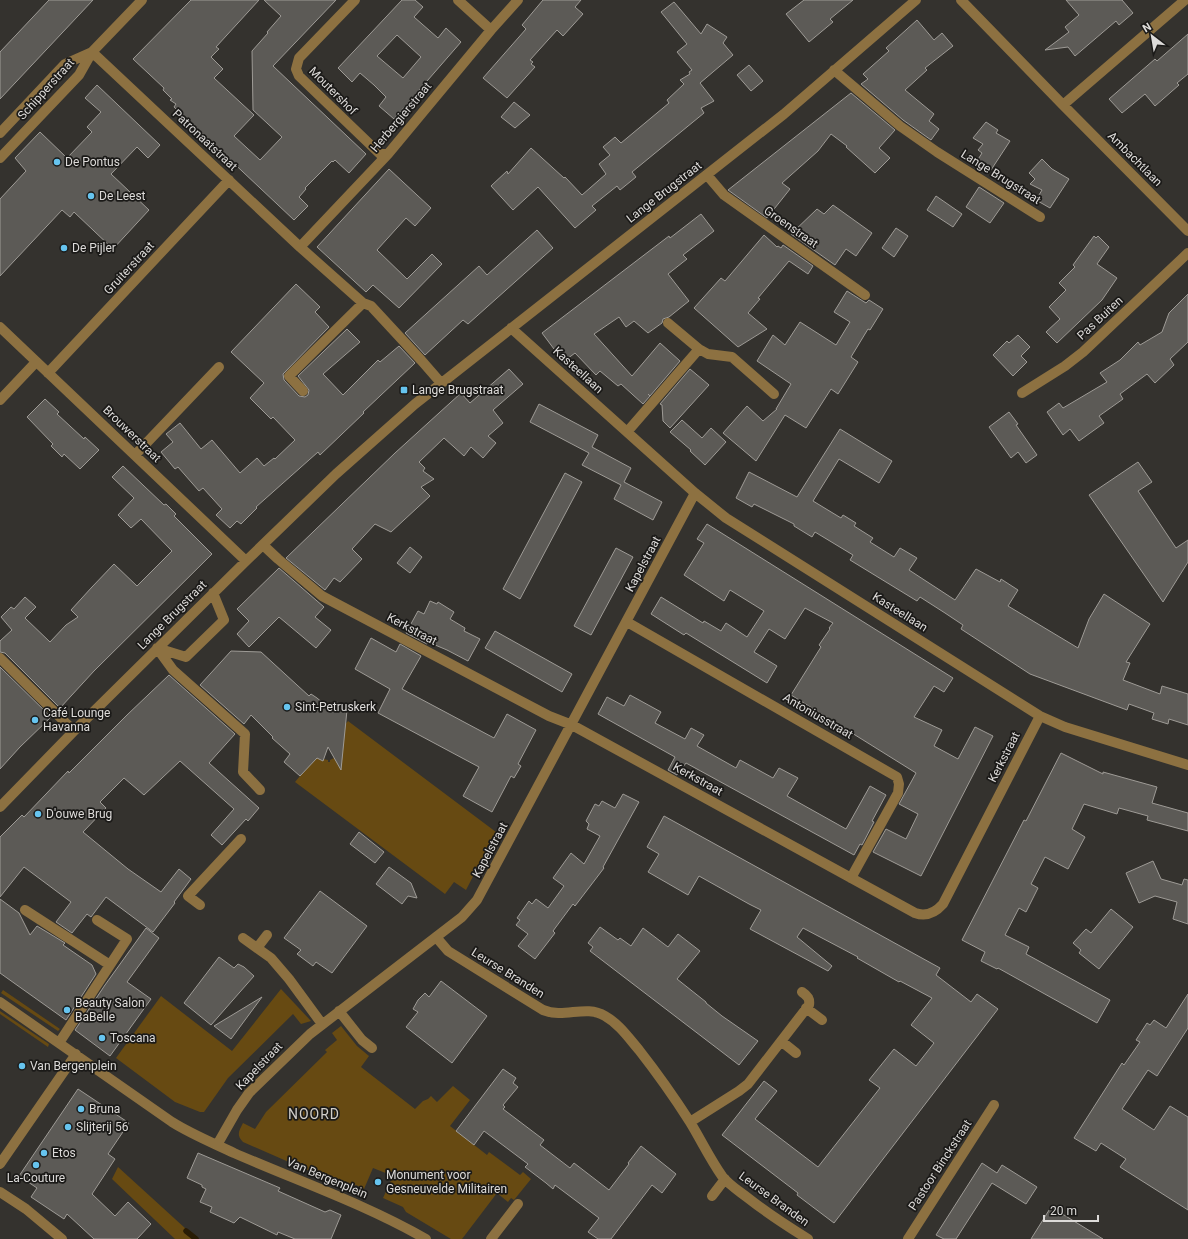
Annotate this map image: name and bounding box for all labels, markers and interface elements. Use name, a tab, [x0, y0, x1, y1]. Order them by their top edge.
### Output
north arrow	[1132, 16, 1172, 56]
text: N	[1140, 20, 1154, 35]
street label: Schipperstraat	[15, 55, 77, 123]
street label: Moutershof	[306, 64, 360, 118]
street label: Herbergierstraat	[368, 79, 434, 155]
street label: Patronaatstraat	[170, 106, 240, 174]
street label: Ambachtlaan	[1105, 129, 1165, 189]
street label: Lange Brugstraat	[958, 147, 1044, 207]
place label: De Pontus	[65, 155, 120, 169]
marker: De Pontus	[52, 157, 62, 167]
street label: Lange Brugstraat	[624, 158, 704, 226]
place label: De Leest	[99, 189, 146, 203]
marker: De Leest	[86, 191, 96, 201]
street label: Groenstraat	[761, 203, 821, 251]
street label: Gruiterstraat	[101, 239, 157, 297]
place label: De Pijler	[72, 241, 116, 255]
marker: De Pijler	[59, 243, 69, 253]
street label: Pas Buiten	[1074, 293, 1126, 343]
street label: Kasteellaan	[550, 344, 606, 396]
place label: Lange Brugstraat	[412, 383, 504, 397]
marker: Lange Brugstraat	[399, 385, 409, 395]
street label: Brouwerstraat	[100, 403, 164, 465]
street label: Kapelstraat	[622, 534, 664, 594]
street label: Lange Brugstraat	[135, 578, 209, 652]
street label: Kasteellaan	[870, 590, 930, 634]
street label: Kerkstraat	[385, 610, 440, 648]
street label: Antoniusstraat	[781, 690, 856, 742]
place label: Sint-Petruskerk	[295, 700, 377, 714]
marker: Sint-Petruskerk	[282, 702, 292, 712]
place label: Café Lounge Havanna	[43, 706, 110, 734]
marker: Café Lounge Havanna	[30, 715, 40, 725]
street label: Kerkstraat	[985, 729, 1023, 785]
street label: Kerkstraat	[671, 760, 725, 798]
place label: D'ouwe Brug	[46, 807, 112, 821]
marker: D'ouwe Brug	[33, 809, 43, 819]
street label: Kapelstraat	[469, 820, 511, 880]
street label: Leurse Branden	[469, 945, 547, 1001]
place label: Beauty Salon BaBelle	[75, 996, 145, 1024]
marker: Beauty Salon BaBelle	[62, 1005, 72, 1015]
place label: Toscana	[110, 1031, 156, 1045]
marker: Toscana	[97, 1033, 107, 1043]
street label: Kapelstraat	[233, 1039, 285, 1093]
place label: Van Bergenplein	[30, 1059, 117, 1073]
marker: Van Bergenplein	[17, 1061, 27, 1071]
place label: Bruna	[89, 1102, 120, 1116]
marker: Bruna	[76, 1104, 86, 1114]
district label: NOORD	[288, 1106, 340, 1122]
street label: Pastoor Binckstraat	[906, 1117, 975, 1213]
place label: Slijterij 56	[76, 1120, 129, 1134]
marker: Slijterij 56	[63, 1122, 73, 1132]
place label: Etos	[52, 1146, 76, 1160]
marker: Etos	[39, 1148, 49, 1158]
street label: Van Bergenplein	[284, 1155, 370, 1201]
marker: La-Couture	[31, 1160, 41, 1170]
place label: Monument voor Gesneuvelde Militairen	[386, 1168, 507, 1196]
street label: Leurse Branden	[736, 1169, 812, 1229]
place label: La-Couture	[7, 1171, 65, 1185]
marker: Monument voor Gesneuvelde Militairen	[373, 1177, 383, 1187]
scale bar	[1044, 1197, 1098, 1223]
text: 20 m	[1050, 1204, 1077, 1218]

